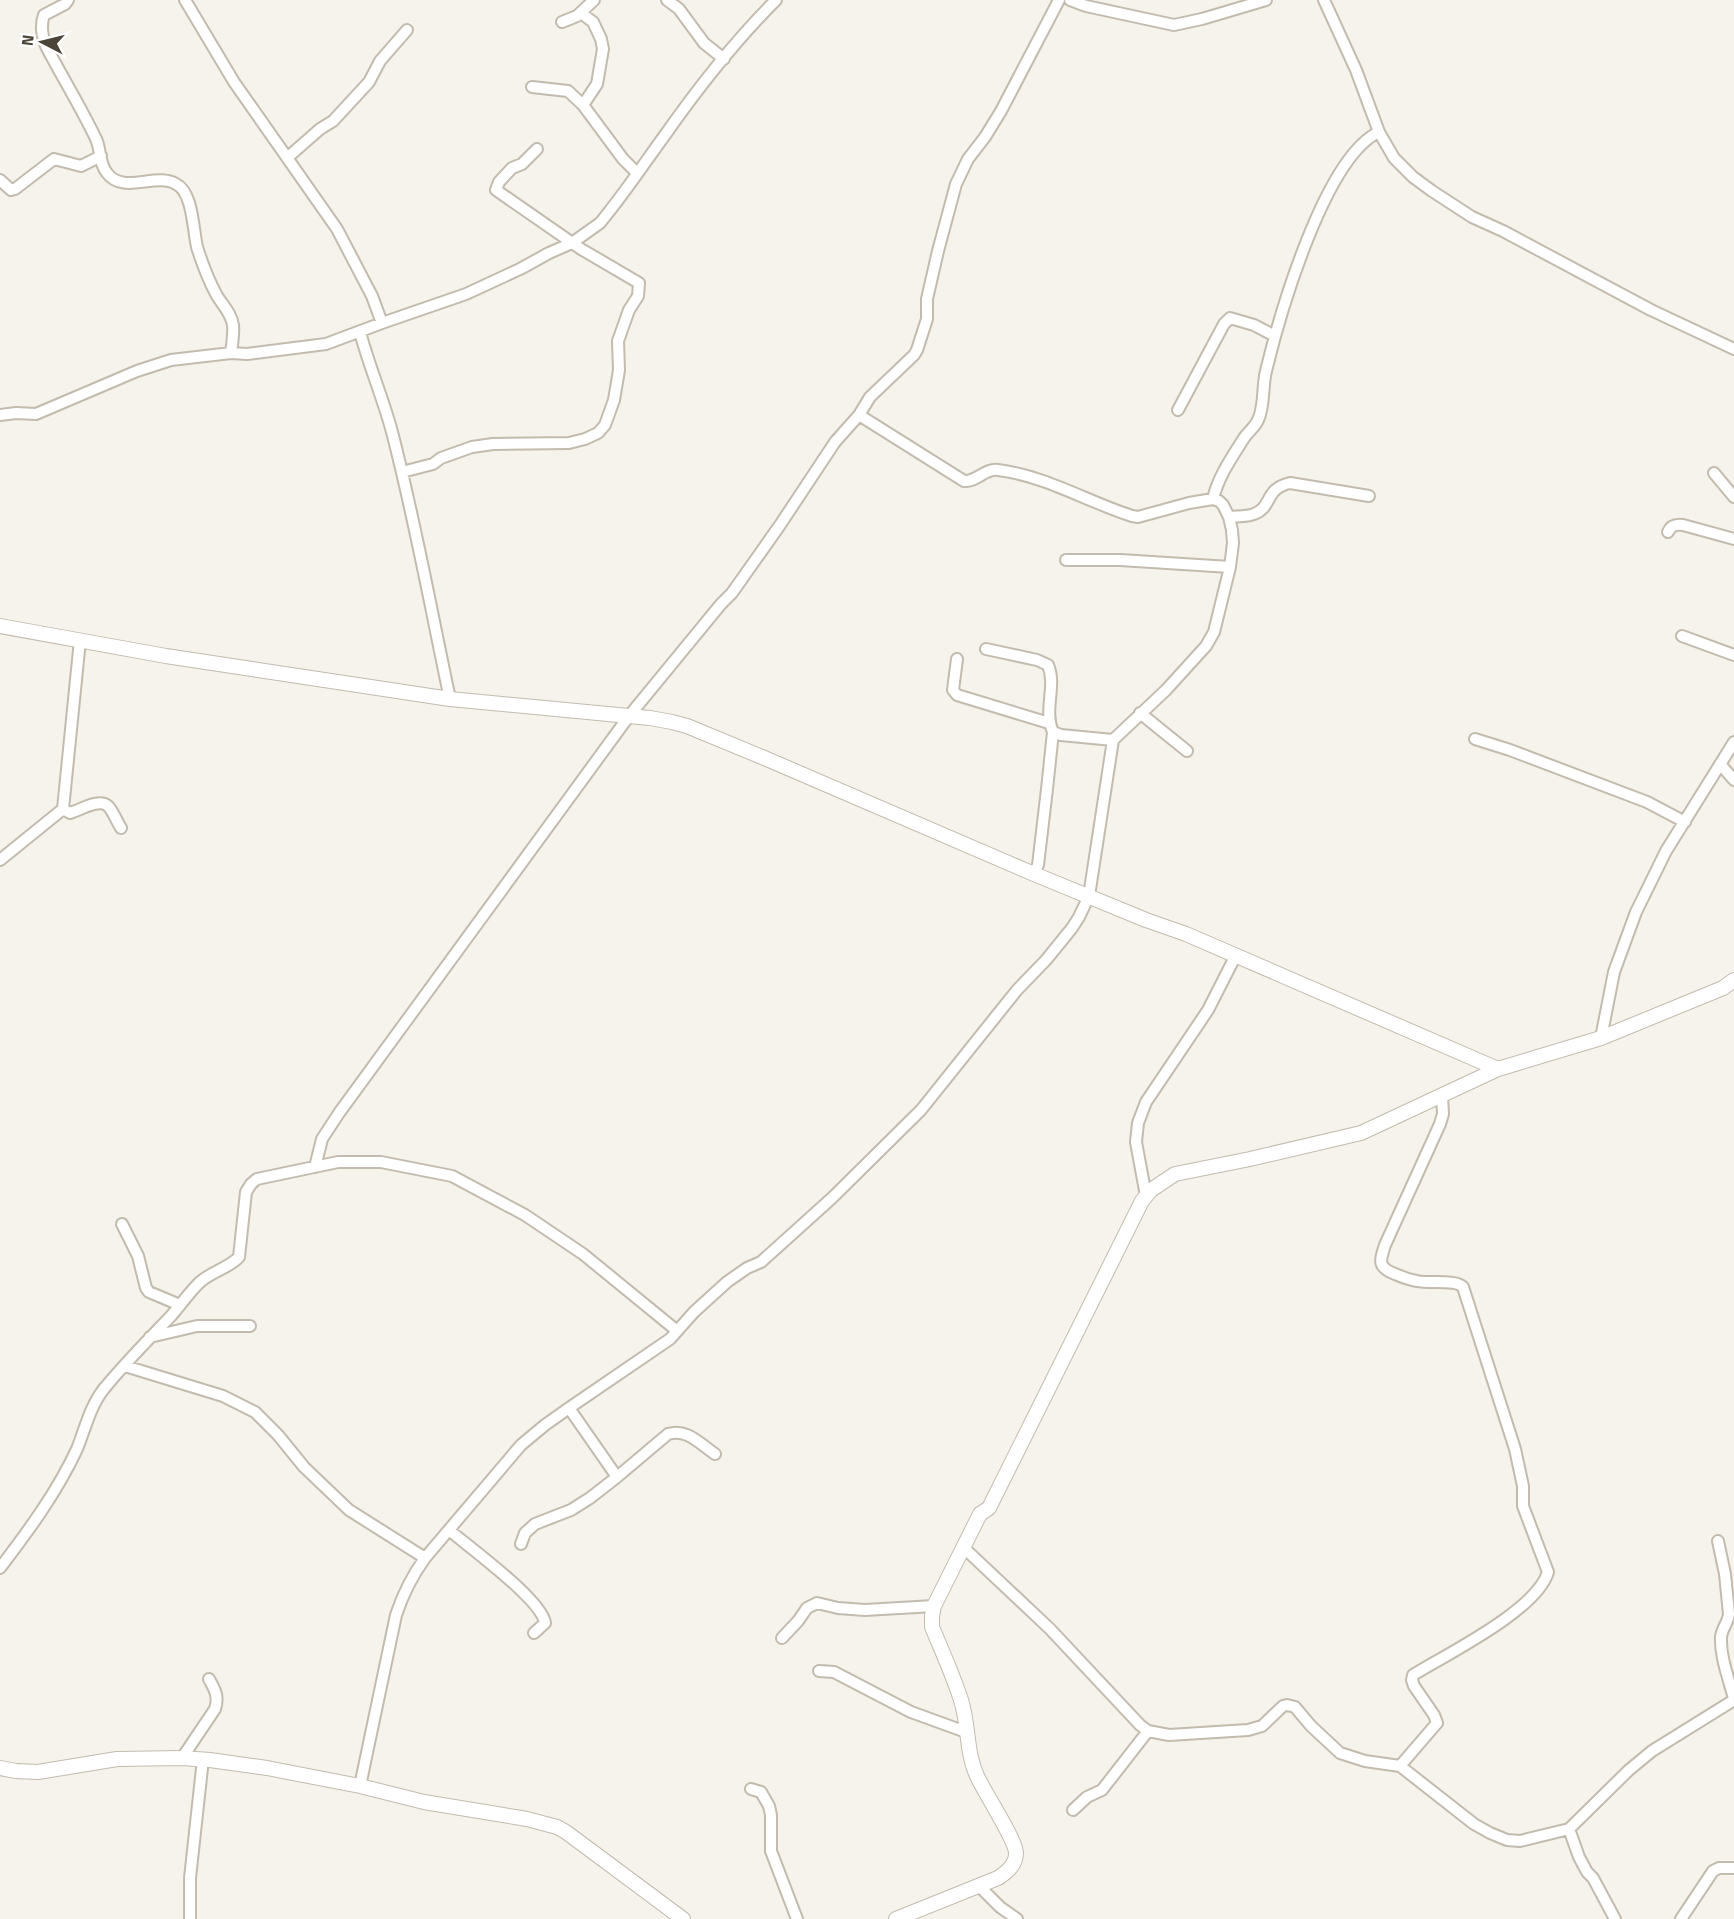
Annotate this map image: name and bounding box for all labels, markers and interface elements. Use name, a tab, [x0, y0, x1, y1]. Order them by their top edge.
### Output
north arrow	[12, 12, 72, 72]
text: N	[15, 33, 40, 47]

